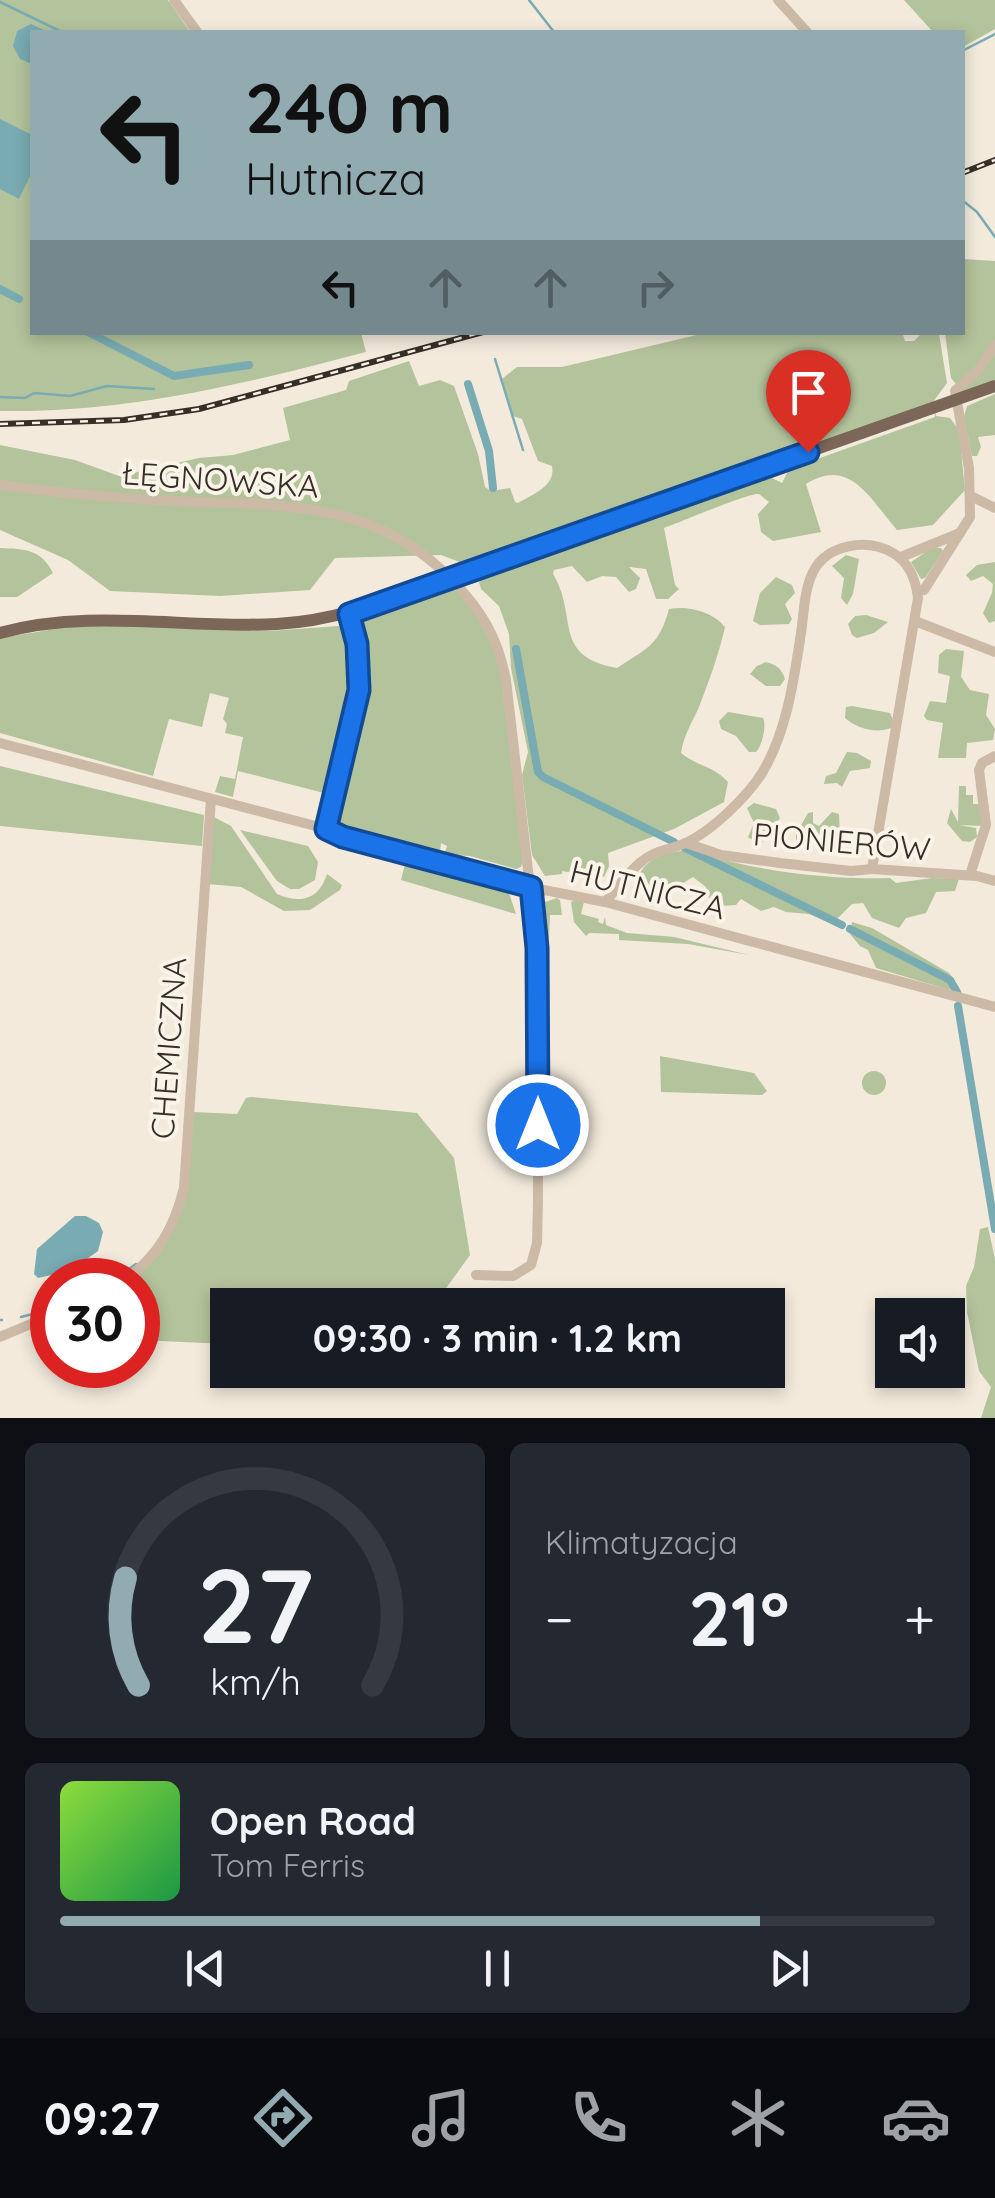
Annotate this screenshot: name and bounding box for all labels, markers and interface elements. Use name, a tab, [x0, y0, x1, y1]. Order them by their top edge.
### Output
text: 240 m	[245, 63, 453, 151]
icon: left	[80, 70, 210, 200]
text: Hutnicza	[245, 150, 426, 206]
icon: left	[313, 260, 368, 315]
icon: ahead	[418, 260, 473, 315]
icon: ahead	[523, 260, 578, 315]
icon: right	[628, 260, 683, 315]
pin	[766, 350, 851, 453]
icon: arrive	[781, 365, 836, 420]
street label: ŁĘGNOWSKA	[120, 452, 320, 506]
street label: PIONIERÓW	[752, 813, 932, 869]
street label: HUTNICZA	[566, 850, 730, 928]
street label: CHEMICZNA	[142, 956, 194, 1140]
position arrow	[486, 1073, 590, 1177]
speed limit sign: 30	[30, 1258, 160, 1388]
map controls	[875, 1298, 965, 1388]
button: sound	[875, 1298, 965, 1388]
text: 09:30 · 3 min · 1.2 km	[313, 1314, 682, 1362]
text: Klimatyzacja	[545, 1522, 738, 1562]
text: 27	[197, 1539, 313, 1669]
text: 21°	[688, 1571, 789, 1665]
text: −	[545, 1584, 574, 1653]
text: +	[904, 1584, 935, 1653]
text: km/h	[210, 1659, 300, 1704]
text: Open Road	[210, 1797, 416, 1845]
text: Tom Ferris	[210, 1845, 365, 1885]
icon: previous	[178, 1941, 233, 1996]
icon: pause	[470, 1941, 525, 1996]
icon: next	[762, 1941, 817, 1996]
icon: directions	[248, 2083, 318, 2153]
icon: music	[406, 2083, 476, 2153]
icon: phone	[564, 2083, 634, 2153]
icon: climate	[723, 2083, 793, 2153]
icon: car	[881, 2083, 951, 2153]
text: 09:27	[44, 2090, 160, 2146]

